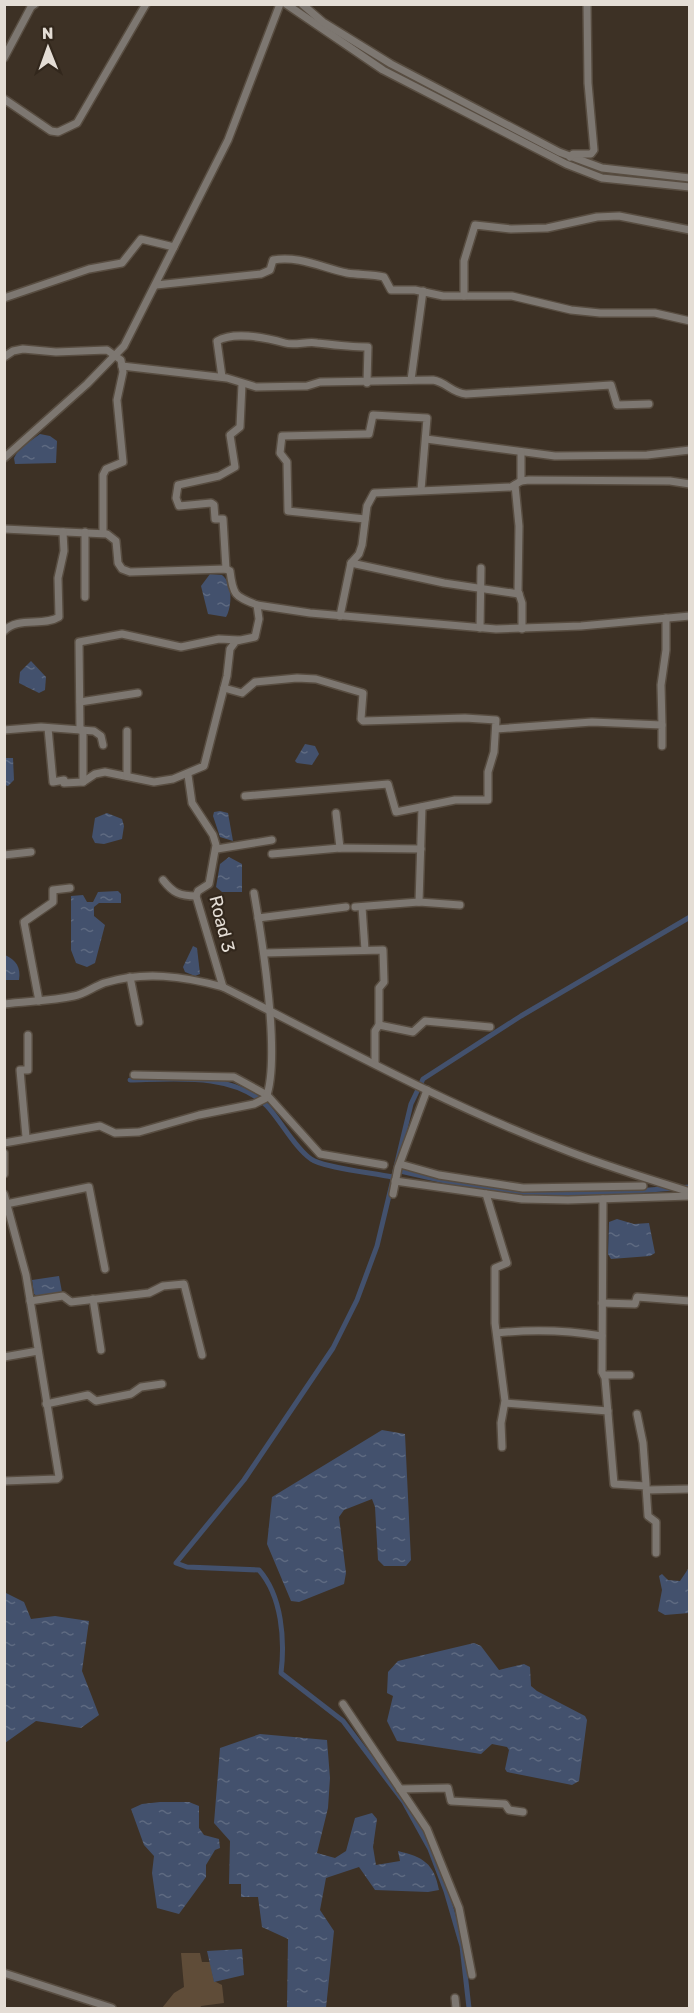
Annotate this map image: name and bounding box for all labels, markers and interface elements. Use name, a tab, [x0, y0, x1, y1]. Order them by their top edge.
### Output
north arrow	[18, 18, 78, 78]
text: N	[42, 24, 54, 43]
street label: Road 3	[204, 893, 240, 955]

